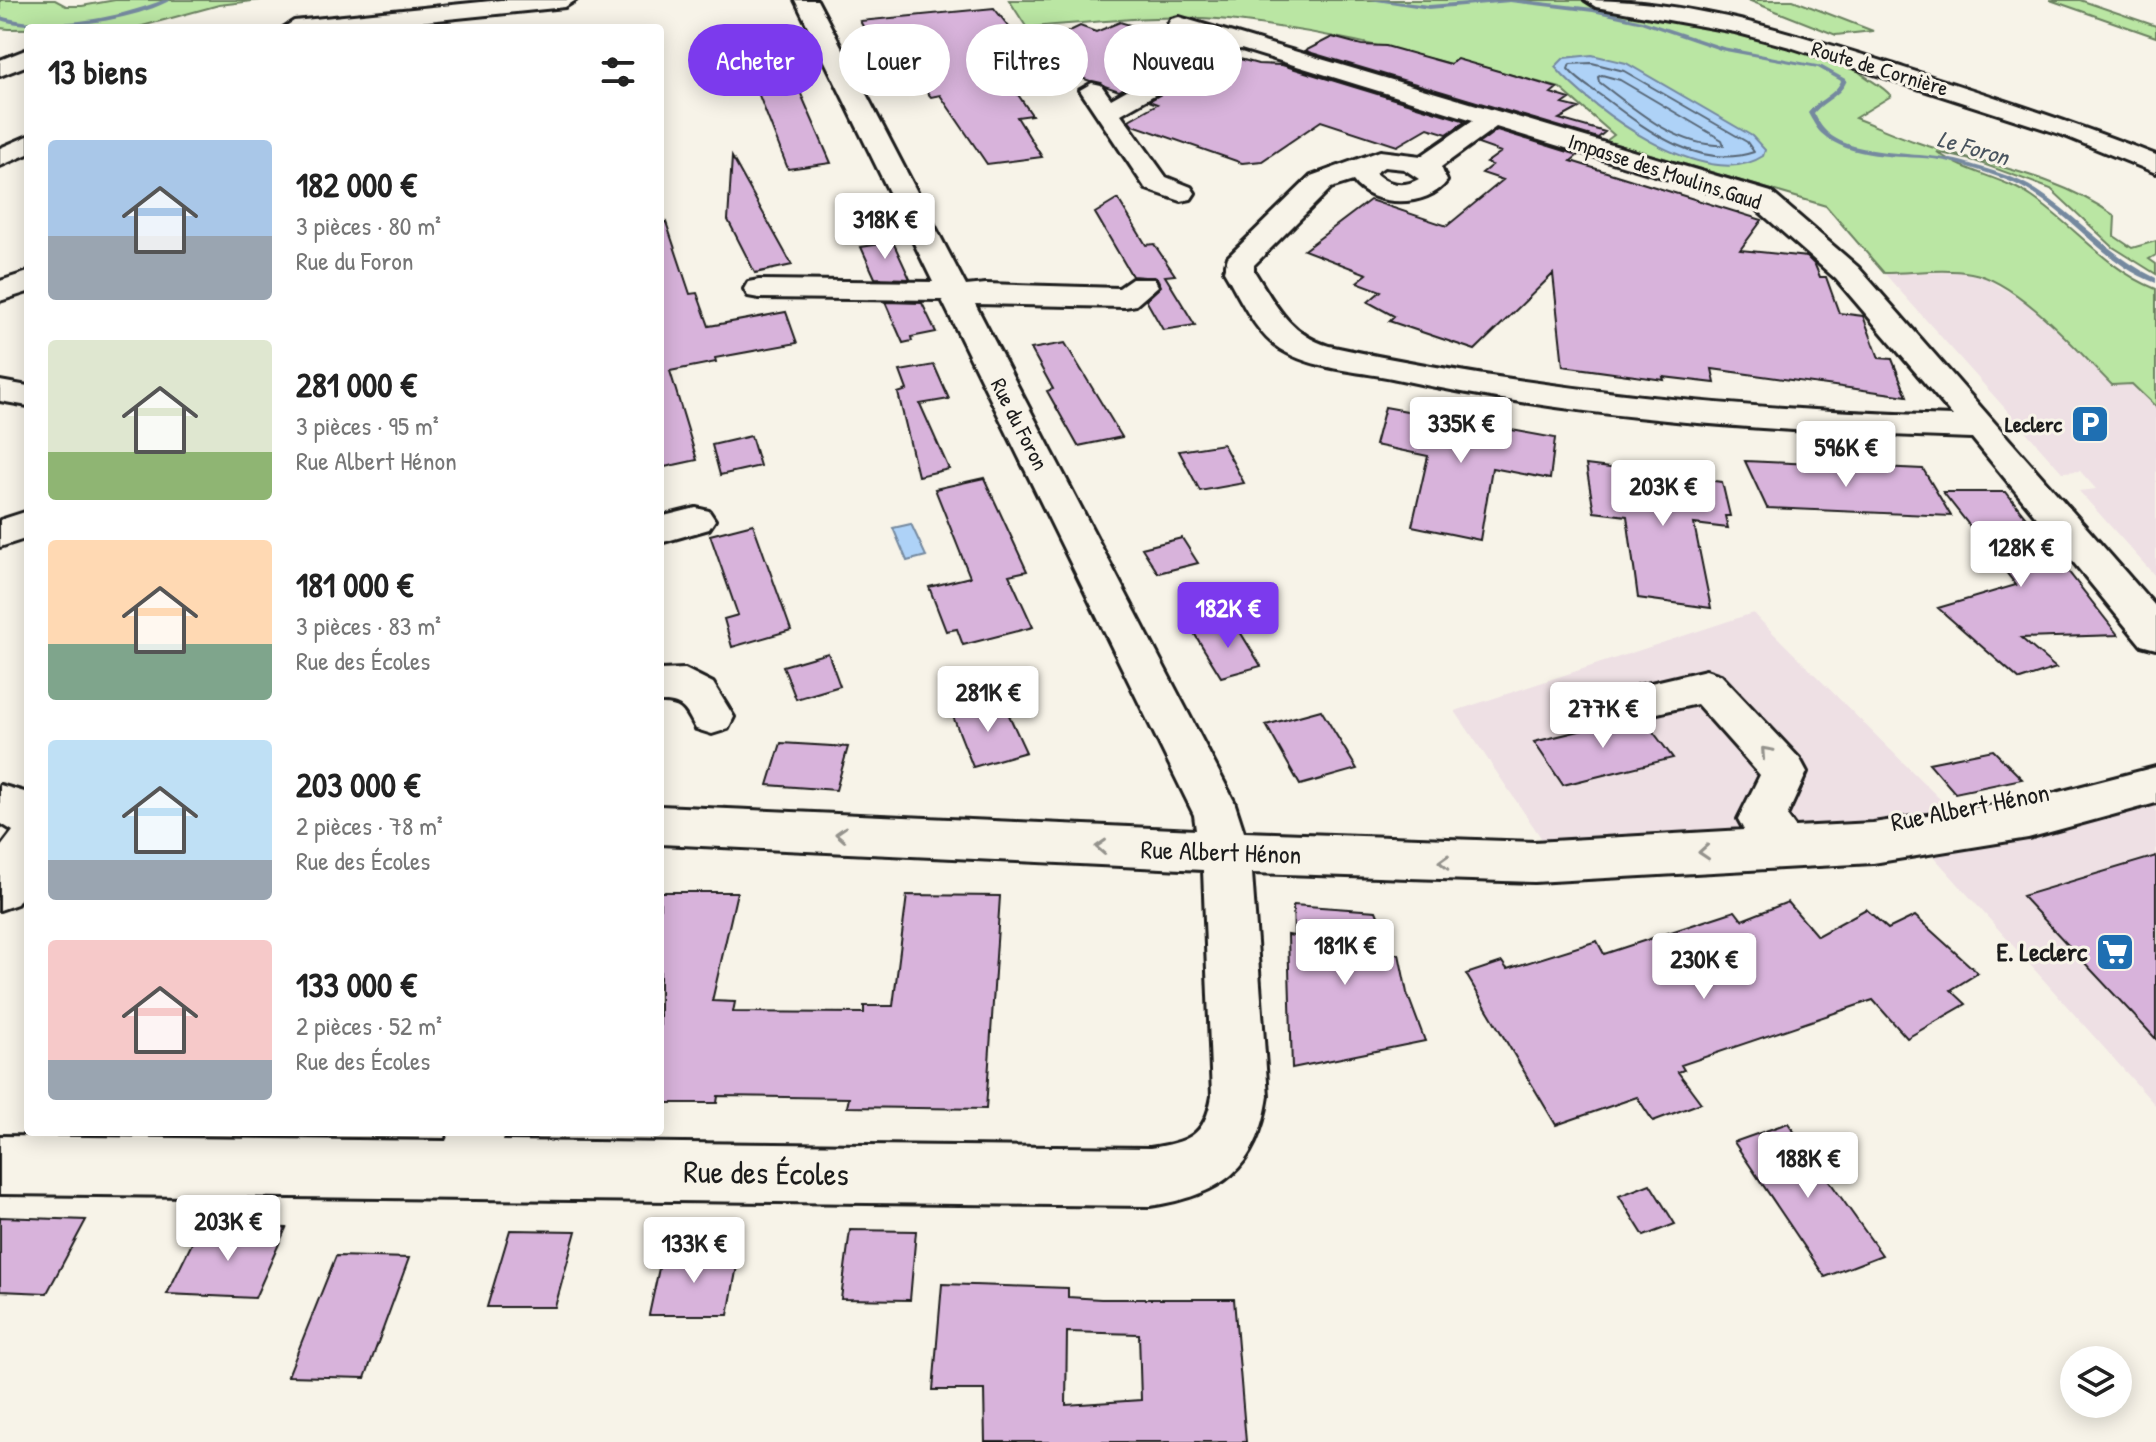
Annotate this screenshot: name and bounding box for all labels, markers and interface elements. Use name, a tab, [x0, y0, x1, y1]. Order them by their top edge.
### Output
chip: Acheter	[688, 24, 823, 96]
chip: Louer	[839, 24, 950, 96]
chip: Filtres	[966, 24, 1088, 96]
chip: Nouveau	[1104, 24, 1242, 96]
street label: Route de Cornière	[1808, 33, 1952, 103]
text: 13 biens	[48, 49, 147, 95]
icon: filters	[596, 50, 640, 94]
water label: Le Foron	[1934, 122, 2015, 173]
street label: Impasse des Moulins Gaud	[1565, 126, 1766, 217]
text: 182 000 €	[296, 162, 417, 208]
icon: home	[112, 172, 208, 268]
pin: 318K €	[820, 193, 950, 261]
text: 318K €	[853, 201, 917, 236]
text: 3 pièces · 80 m²	[296, 208, 441, 243]
text: Rue du Foron	[296, 243, 414, 278]
text: 281 000 €	[296, 362, 417, 408]
icon: home	[112, 372, 208, 468]
street label: Rue du Foron	[984, 373, 1056, 475]
pin: 335K €	[1396, 397, 1526, 465]
parking icon: Leclerc	[2069, 403, 2111, 445]
text: 335K €	[1428, 405, 1494, 440]
text: 3 pièces · 95 m²	[296, 408, 439, 443]
place label: Leclerc	[2005, 409, 2062, 439]
pin: 596K €	[1781, 421, 1911, 489]
text: 596K €	[1815, 429, 1878, 464]
text: Rue Albert Hénon	[296, 443, 457, 478]
pin: 203K €	[1598, 460, 1728, 528]
text: 203K €	[1629, 468, 1697, 503]
pin: 128K €	[1956, 521, 2086, 589]
text: 128K €	[1989, 529, 2053, 564]
text: 181 000 €	[296, 562, 413, 608]
icon: home	[112, 572, 208, 668]
pin: 182K €	[1163, 582, 1293, 650]
text: 182K €	[1196, 590, 1260, 625]
text: 3 pièces · 83 m²	[296, 608, 441, 643]
text: Rue des Écoles	[296, 643, 430, 678]
pin: 281K €	[923, 666, 1053, 734]
text: 281K €	[956, 674, 1020, 709]
pin: 277K €	[1538, 682, 1668, 750]
text: 277K €	[1568, 690, 1638, 725]
one-way arrow	[1762, 747, 1776, 762]
text: 203 000 €	[296, 762, 420, 808]
icon: home	[112, 772, 208, 868]
street label: Rue Albert Hénon	[1888, 774, 2052, 839]
text: 2 pièces · 78 m²	[296, 808, 443, 843]
one-way arrow	[834, 826, 847, 843]
street label: Rue Albert Hénon	[1140, 831, 1302, 872]
one-way arrow	[1094, 839, 1107, 856]
text: Rue des Écoles	[296, 843, 430, 878]
one-way arrow	[1697, 843, 1710, 860]
one-way arrow	[1437, 853, 1450, 870]
pin: 181K €	[1280, 919, 1410, 987]
text: 181K €	[1314, 927, 1376, 962]
supermarket icon: E. Leclerc	[2094, 931, 2136, 973]
pin: 230K €	[1639, 933, 1769, 1001]
place label: E. Leclerc	[1996, 934, 2088, 969]
text: 230K €	[1670, 941, 1738, 976]
text: 133 000 €	[296, 962, 417, 1008]
icon: home	[112, 972, 208, 1068]
text: 2 pièces · 52 m²	[296, 1008, 442, 1043]
text: Rue des Écoles	[296, 1043, 430, 1078]
pin: 188K €	[1743, 1132, 1873, 1200]
text: 188K €	[1776, 1140, 1840, 1175]
street label: Rue des Écoles	[683, 1150, 849, 1195]
pin: 203K €	[163, 1195, 293, 1263]
text: 203K €	[194, 1203, 262, 1238]
pin: 133K €	[629, 1217, 759, 1285]
text: 133K €	[662, 1225, 726, 1260]
map controls	[2060, 1346, 2132, 1418]
button: layers	[2060, 1346, 2132, 1418]

